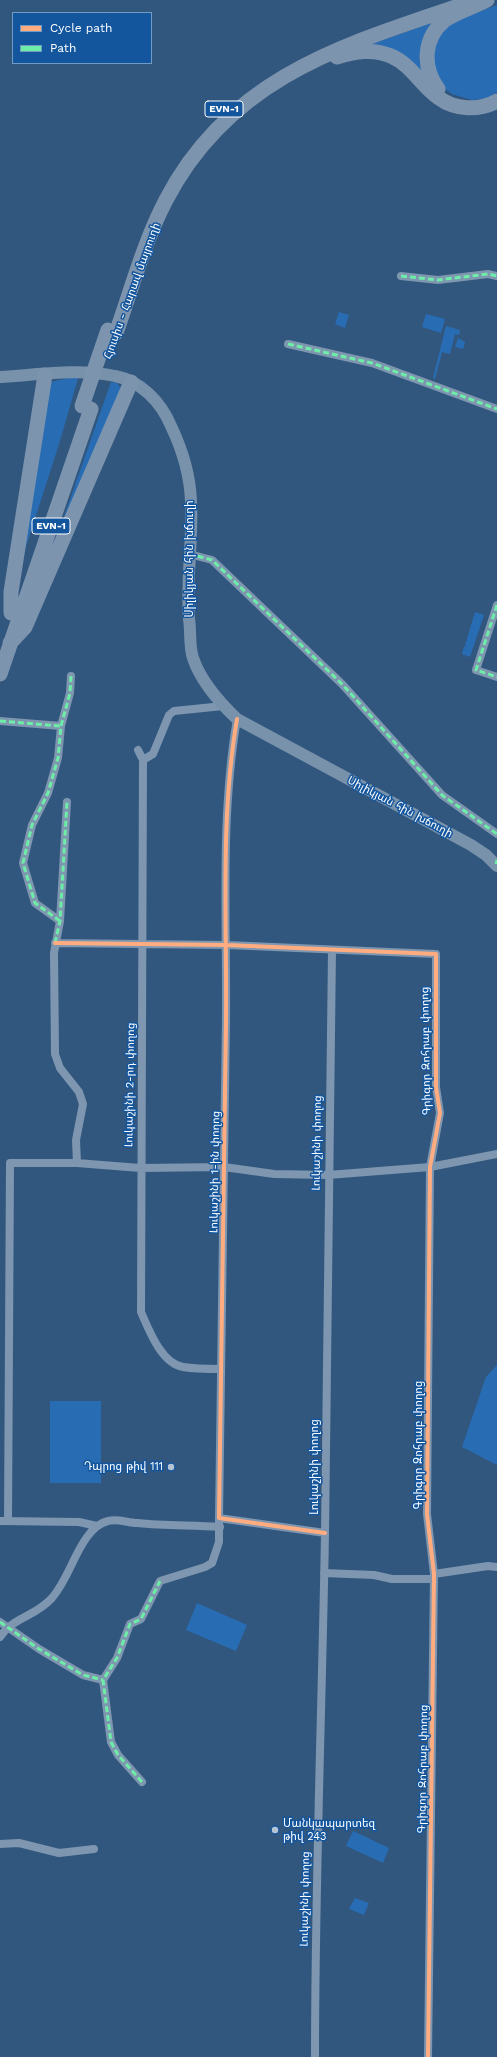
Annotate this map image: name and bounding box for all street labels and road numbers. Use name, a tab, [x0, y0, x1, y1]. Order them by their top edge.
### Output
road number: EVN-1	[205, 101, 243, 117]
street label: Հյուսիս - Հարավ մայրուղի	[101, 221, 163, 361]
street label: Սիլիկյան հին խճուղի	[183, 500, 197, 618]
road number: EVN-1	[32, 518, 70, 534]
street label: Սիլիկյան հին խճուղի	[345, 774, 455, 840]
street label: Գրիգոր Զոհրաբ փողոց	[418, 987, 434, 1115]
street label: Լուկաշինի 2-րդ փողոց	[122, 1023, 138, 1147]
street label: Լուկաշինի փողոց	[310, 1095, 324, 1191]
street label: Լուկաշինի 1-ին փողոց	[207, 1111, 223, 1233]
street label: Գրիգոր Զոհրաբ փողոց	[412, 1381, 426, 1509]
street label: Լուկաշինի փողոց	[308, 1419, 322, 1515]
street label: Գրիգոր Զոհրաբ փողոց	[415, 1705, 431, 1833]
street label: Լուկաշինի փողոց	[298, 1851, 312, 1947]

